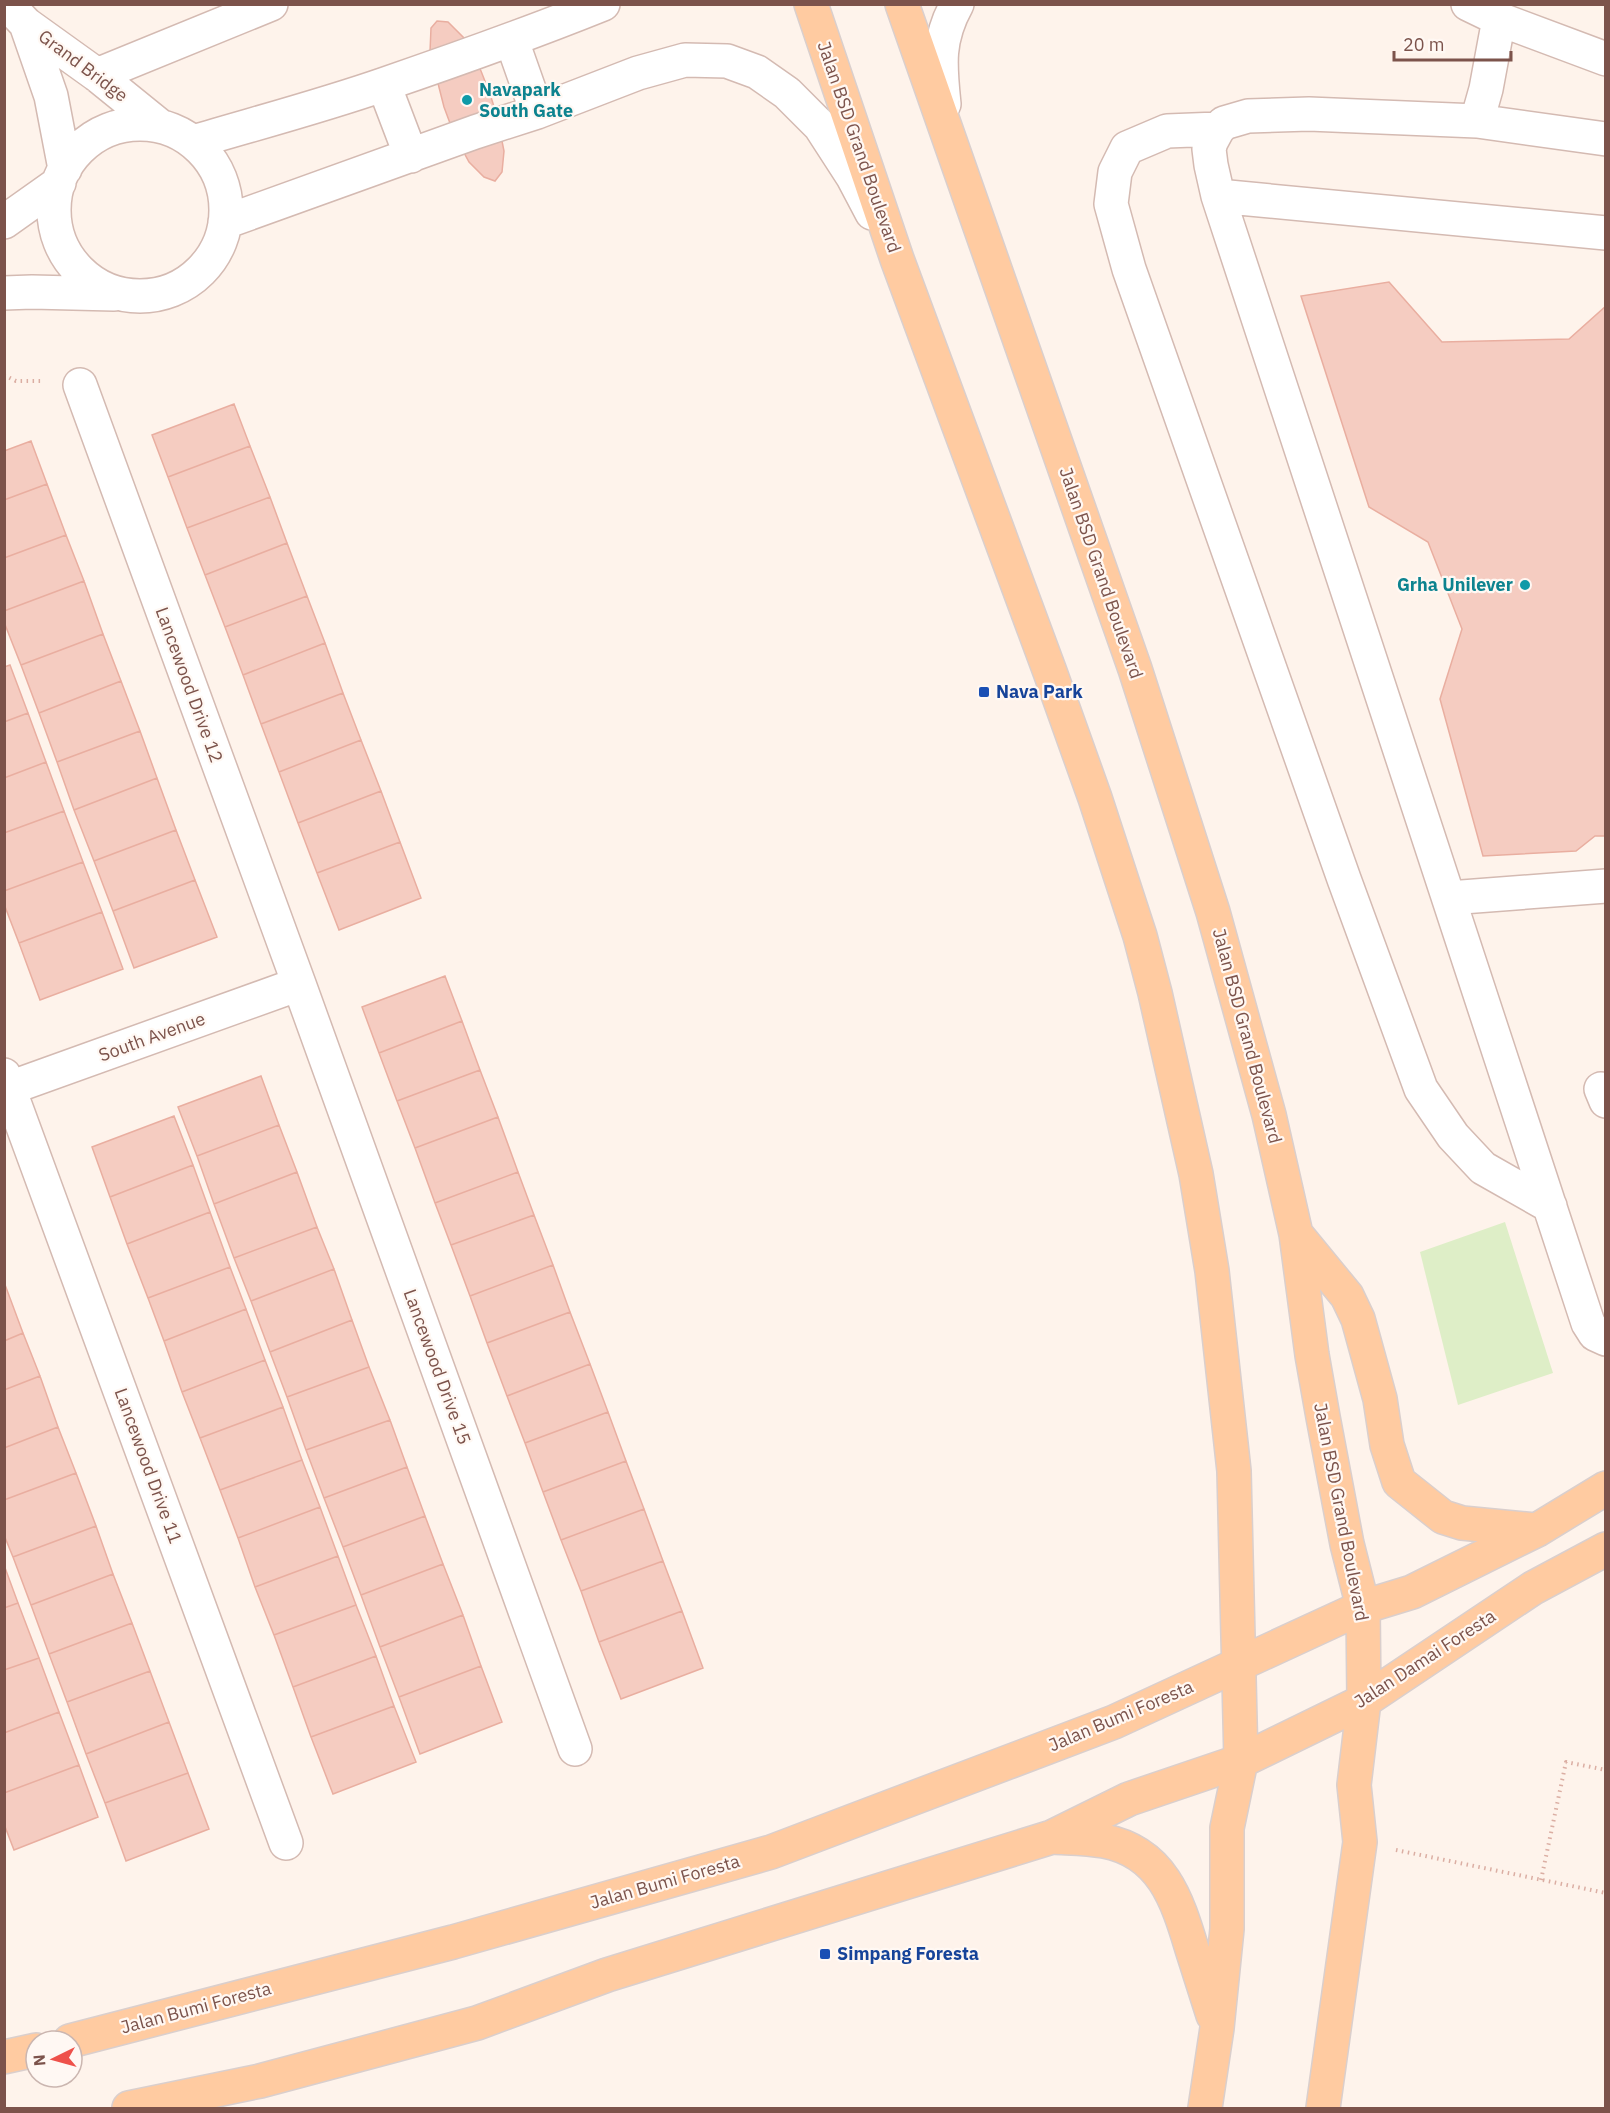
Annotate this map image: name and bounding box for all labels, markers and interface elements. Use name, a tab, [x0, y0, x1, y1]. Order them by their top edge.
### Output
street label: Grand Bridge	[34, 24, 133, 107]
scale bar	[1394, 24, 1511, 62]
text: 20 m	[1403, 33, 1445, 56]
street label: Jalan BSD Grand Boulevard	[812, 38, 906, 255]
place label: Navapark South Gate	[479, 78, 573, 122]
marker: Navapark South Gate	[460, 93, 474, 107]
street label: Jalan BSD Grand Boulevard	[1054, 464, 1148, 681]
place label: Grha Unilever	[1397, 573, 1513, 596]
marker: Grha Unilever	[1518, 578, 1532, 592]
street label: Lancewood Drive 12	[151, 604, 228, 766]
place label: Nava Park	[996, 680, 1083, 703]
marker: Nava Park	[977, 685, 991, 699]
street label: Jalan BSD Grand Boulevard	[1208, 926, 1287, 1146]
street label: South Avenue	[95, 1007, 208, 1066]
street label: Lancewood Drive 15	[399, 1286, 476, 1448]
street label: Lancewood Drive 11	[110, 1385, 187, 1547]
street label: Jalan BSD Grand Boulevard	[1309, 1401, 1374, 1623]
street label: Jalan Damai Foresta	[1350, 1604, 1500, 1713]
street label: Jalan Bumi Foresta	[1045, 1675, 1197, 1756]
street label: Jalan Bumi Foresta	[587, 1849, 743, 1914]
place label: Simpang Foresta	[837, 1942, 979, 1965]
marker: Simpang Foresta	[818, 1947, 832, 1961]
street label: Jalan Bumi Foresta	[118, 1976, 274, 2039]
north arrow	[24, 2029, 84, 2089]
text: N	[29, 2054, 50, 2067]

